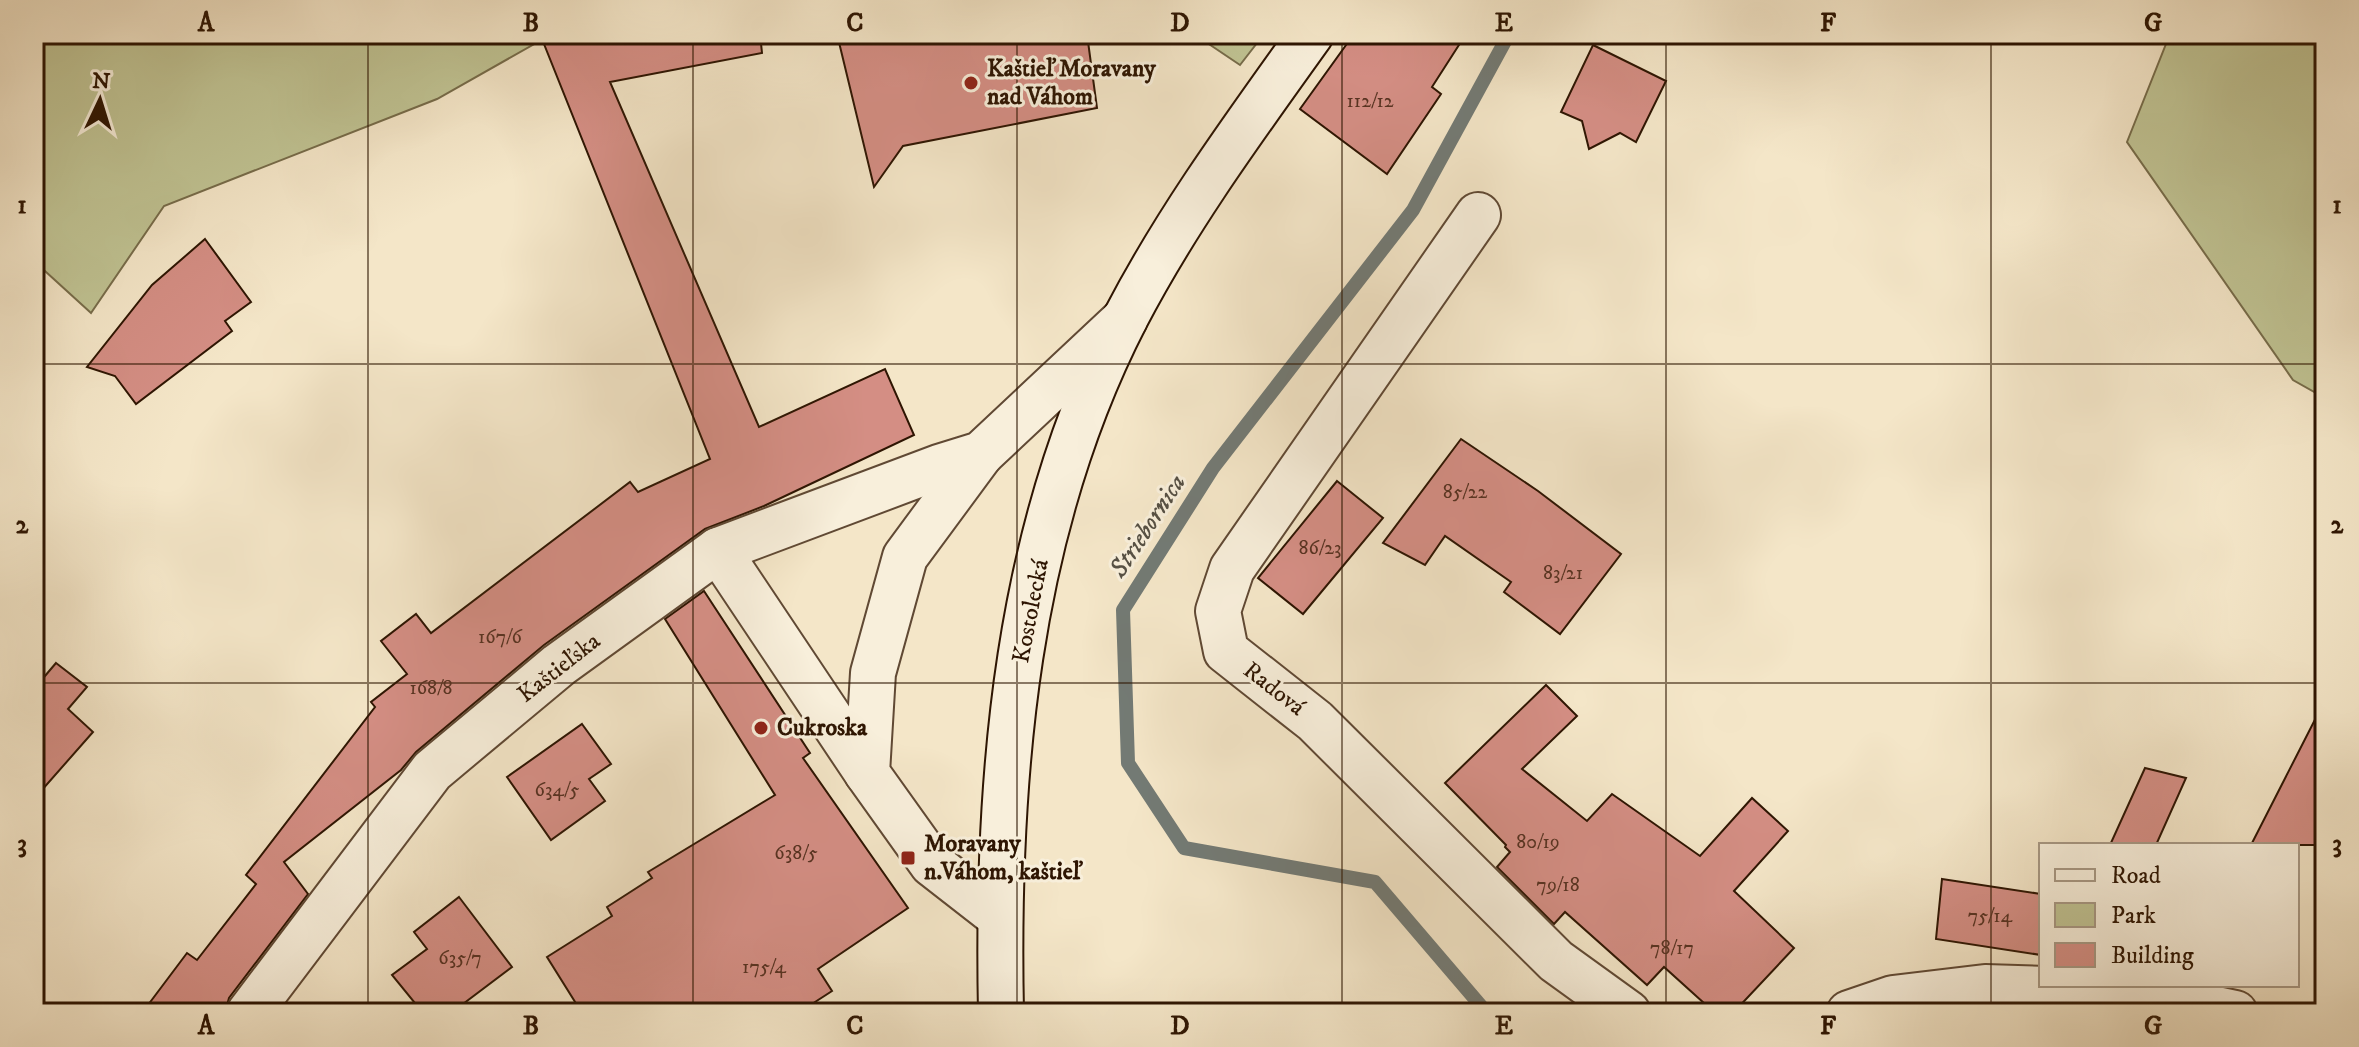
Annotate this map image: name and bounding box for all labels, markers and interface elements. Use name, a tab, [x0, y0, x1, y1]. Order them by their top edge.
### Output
text: A	[197, 7, 216, 40]
text: B	[523, 7, 539, 40]
text: C	[846, 7, 864, 40]
text: D	[1170, 7, 1190, 40]
text: E	[1495, 7, 1513, 40]
text: F	[1820, 7, 1837, 40]
text: G	[2144, 7, 2162, 40]
place label: Kaštieľ Moravany nad Váhom	[987, 54, 1156, 112]
north arrow	[60, 60, 140, 140]
text: N	[91, 67, 111, 96]
marker: Kaštieľ Moravany nad Váhom	[962, 74, 980, 92]
house number: 112/12	[1346, 89, 1394, 114]
text: 1	[17, 189, 27, 222]
text: 1	[2332, 189, 2342, 222]
water label: Striebornica	[1102, 468, 1194, 585]
house number: 85/22	[1443, 480, 1487, 505]
text: 2	[16, 509, 30, 542]
text: 2	[2331, 509, 2345, 542]
house number: 86/23	[1298, 536, 1342, 561]
street label: Kostolecká	[1006, 556, 1056, 665]
house number: 83/21	[1543, 561, 1583, 586]
house number: 167/6	[478, 625, 523, 650]
street label: Kaštieľska	[512, 626, 607, 710]
street label: Radová	[1237, 655, 1312, 723]
house number: 168/8	[409, 676, 453, 701]
place label: Cukroska	[777, 713, 868, 743]
marker: Cukroska	[752, 719, 770, 737]
house number: 634/5	[535, 778, 579, 803]
text: 3	[17, 828, 27, 861]
text: 3	[2332, 828, 2342, 861]
place label: Moravany n.Váhom, kaštieľ	[924, 829, 1084, 887]
house number: 80/19	[1516, 830, 1560, 855]
house number: 638/5	[774, 841, 818, 866]
legend	[2039, 843, 2299, 987]
marker: Moravany n.Váhom, kaštieľ	[899, 849, 917, 867]
text: Road	[2111, 861, 2161, 891]
house number: 79/18	[1536, 873, 1580, 898]
text: Park	[2111, 901, 2156, 931]
house number: 75/14	[1968, 904, 2013, 929]
house number: 78/17	[1650, 936, 1694, 961]
text: Building	[2111, 941, 2194, 971]
house number: 635/7	[438, 946, 482, 971]
house number: 175/4	[742, 955, 786, 980]
text: A	[197, 1010, 216, 1043]
text: B	[523, 1010, 539, 1043]
text: C	[846, 1010, 864, 1043]
text: D	[1170, 1010, 1190, 1043]
text: E	[1495, 1010, 1513, 1043]
text: F	[1820, 1010, 1837, 1043]
text: G	[2144, 1010, 2162, 1043]

